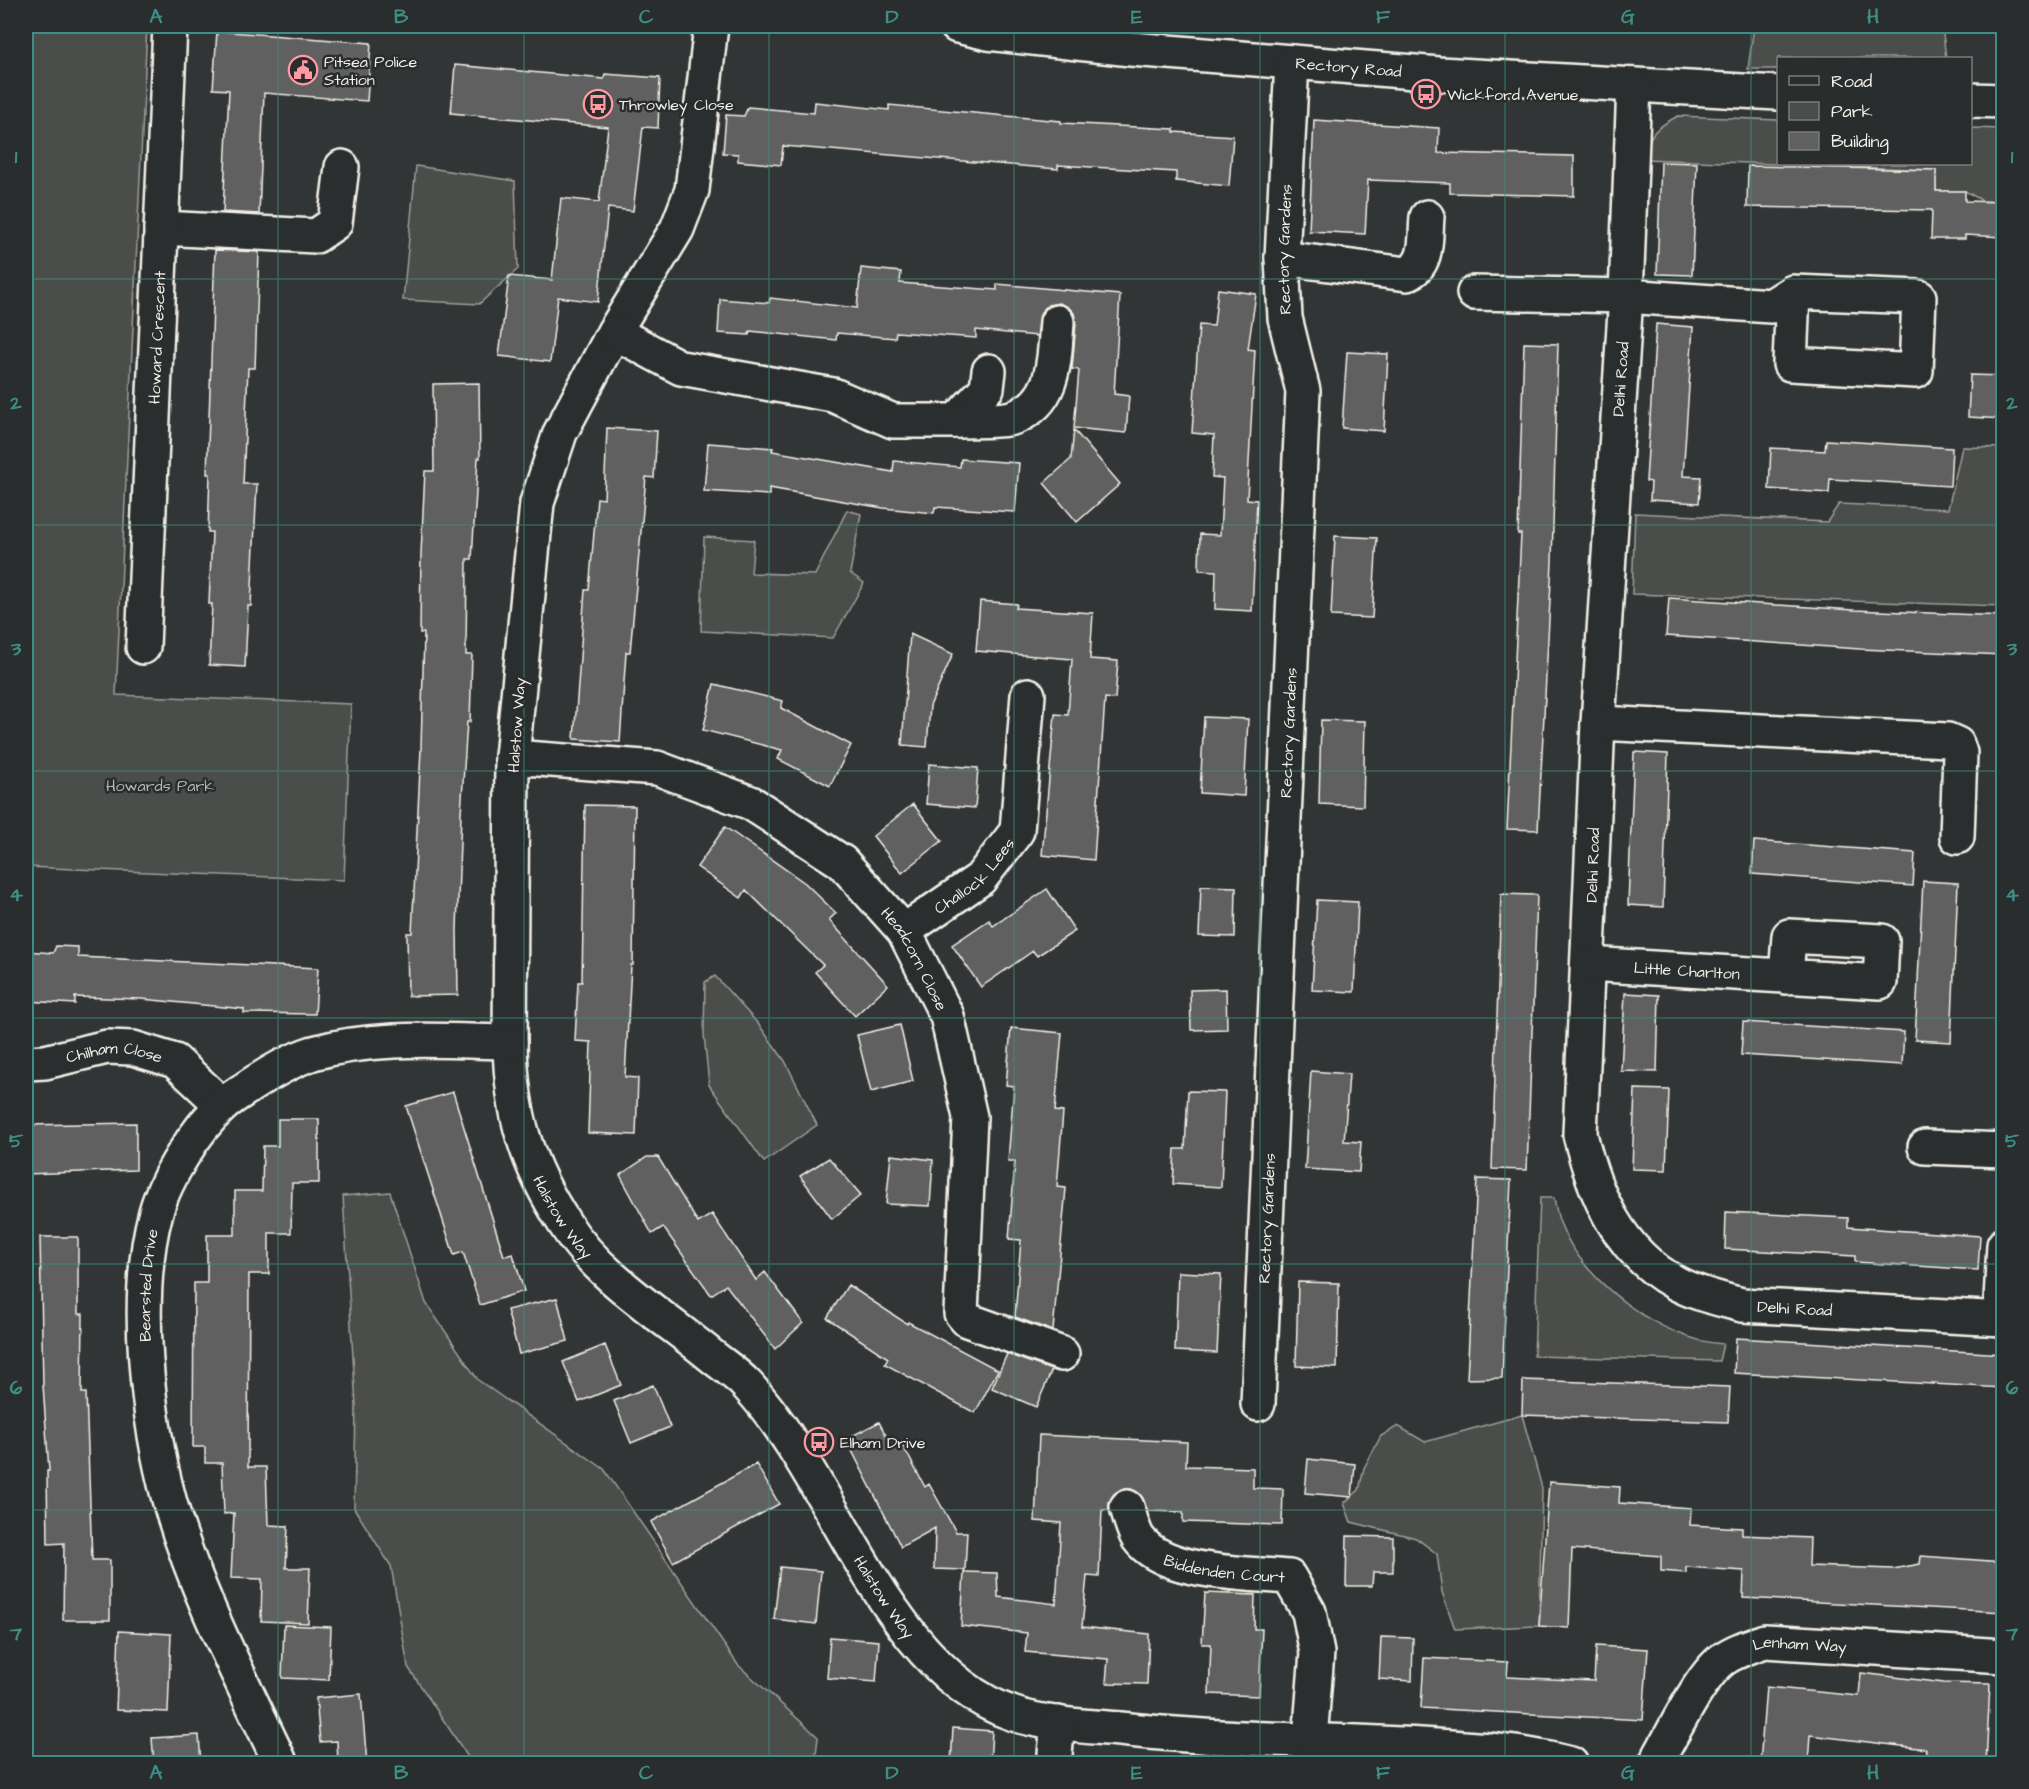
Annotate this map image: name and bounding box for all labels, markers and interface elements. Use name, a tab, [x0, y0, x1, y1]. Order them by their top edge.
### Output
text: A	[150, 3, 163, 31]
text: B	[394, 3, 409, 31]
text: C	[639, 3, 654, 31]
text: D	[886, 3, 899, 31]
text: E	[1131, 3, 1143, 31]
text: F	[1376, 3, 1391, 31]
text: G	[1621, 3, 1635, 31]
text: H	[1867, 3, 1879, 31]
place label: Pitsea Police Station	[324, 51, 418, 91]
street label: Rectory Road	[1295, 52, 1402, 83]
public building icon: Pitsea Police Station	[287, 54, 319, 86]
legend	[1777, 57, 1972, 165]
text: Road	[1831, 69, 1872, 94]
bus stop icon: Wickford Avenue	[1410, 78, 1442, 110]
place label: Wickford Avenue	[1447, 84, 1579, 106]
bus stop icon: Throwley Close	[582, 88, 614, 120]
place label: Throwley Close	[619, 94, 734, 117]
text: Park	[1831, 99, 1873, 124]
text: Building	[1831, 129, 1889, 155]
text: 1	[15, 143, 18, 171]
text: 1	[2011, 143, 2014, 171]
street label: Rectory Gardens	[1272, 184, 1298, 315]
street label: Howard Crescent	[144, 270, 171, 404]
street label: Delhi Road	[1607, 341, 1635, 417]
text: 2	[9, 389, 22, 417]
text: 2	[2005, 389, 2018, 417]
text: 3	[10, 635, 22, 663]
text: 3	[2006, 635, 2018, 663]
street label: Rectory Gardens	[1275, 667, 1303, 798]
street label: Halstow Way	[503, 677, 532, 773]
park label: Howards Park	[106, 775, 214, 797]
street label: Delhi Road	[1581, 827, 1605, 903]
street label: Challock Lees	[930, 833, 1020, 920]
text: 4	[9, 881, 23, 909]
text: 4	[2005, 881, 2019, 909]
street label: Headcorn Close	[876, 903, 953, 1015]
street label: Little Charlton	[1633, 957, 1740, 985]
street label: Chilham Close	[64, 1037, 165, 1069]
text: 5	[9, 1127, 24, 1155]
text: 5	[2005, 1127, 2020, 1155]
street label: Rectory Gardens	[1253, 1152, 1281, 1284]
street label: Halstow Way	[527, 1172, 597, 1265]
street label: Bearsted Drive	[134, 1227, 164, 1342]
street label: Delhi Road	[1757, 1296, 1833, 1322]
text: 6	[10, 1374, 23, 1402]
text: 6	[2006, 1374, 2019, 1402]
bus stop icon: Elham Drive	[803, 1426, 835, 1458]
place label: Elham Drive	[840, 1432, 926, 1454]
street label: Biddenden Court	[1160, 1549, 1286, 1589]
street label: Halstow Way	[848, 1552, 919, 1644]
text: 7	[9, 1620, 23, 1648]
text: 7	[2005, 1620, 2019, 1648]
street label: Lenham Way	[1750, 1631, 1848, 1659]
text: A	[150, 1759, 163, 1787]
text: B	[394, 1759, 409, 1787]
text: C	[639, 1759, 654, 1787]
text: D	[886, 1759, 899, 1787]
text: E	[1131, 1759, 1143, 1787]
text: F	[1376, 1759, 1391, 1787]
text: G	[1621, 1759, 1635, 1787]
text: H	[1867, 1759, 1879, 1787]

